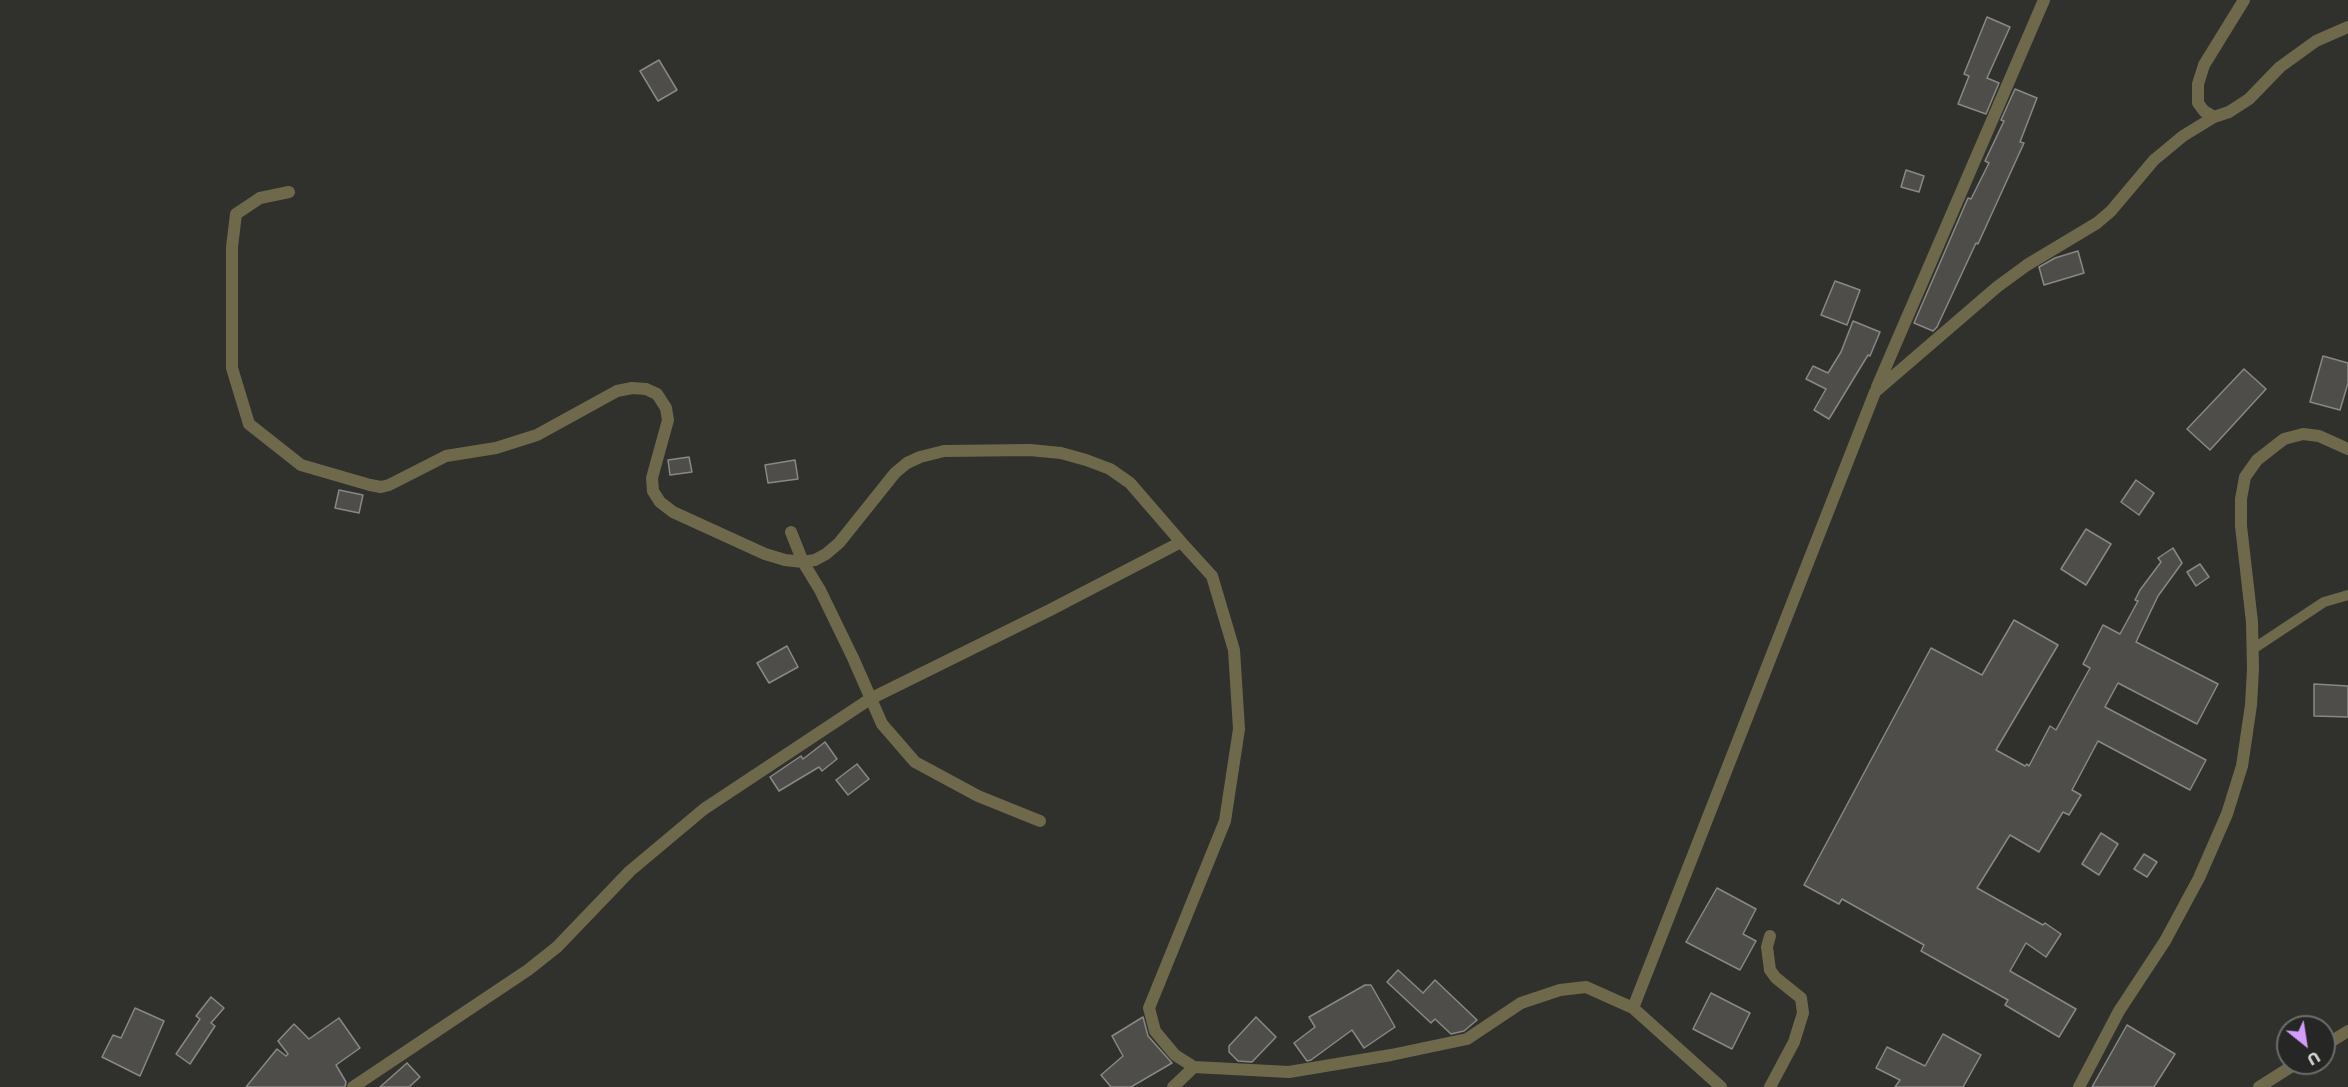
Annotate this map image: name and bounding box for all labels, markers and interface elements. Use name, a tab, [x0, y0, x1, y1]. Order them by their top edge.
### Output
north arrow	[2276, 1015, 2336, 1075]
text: U	[2304, 1048, 2324, 1070]

